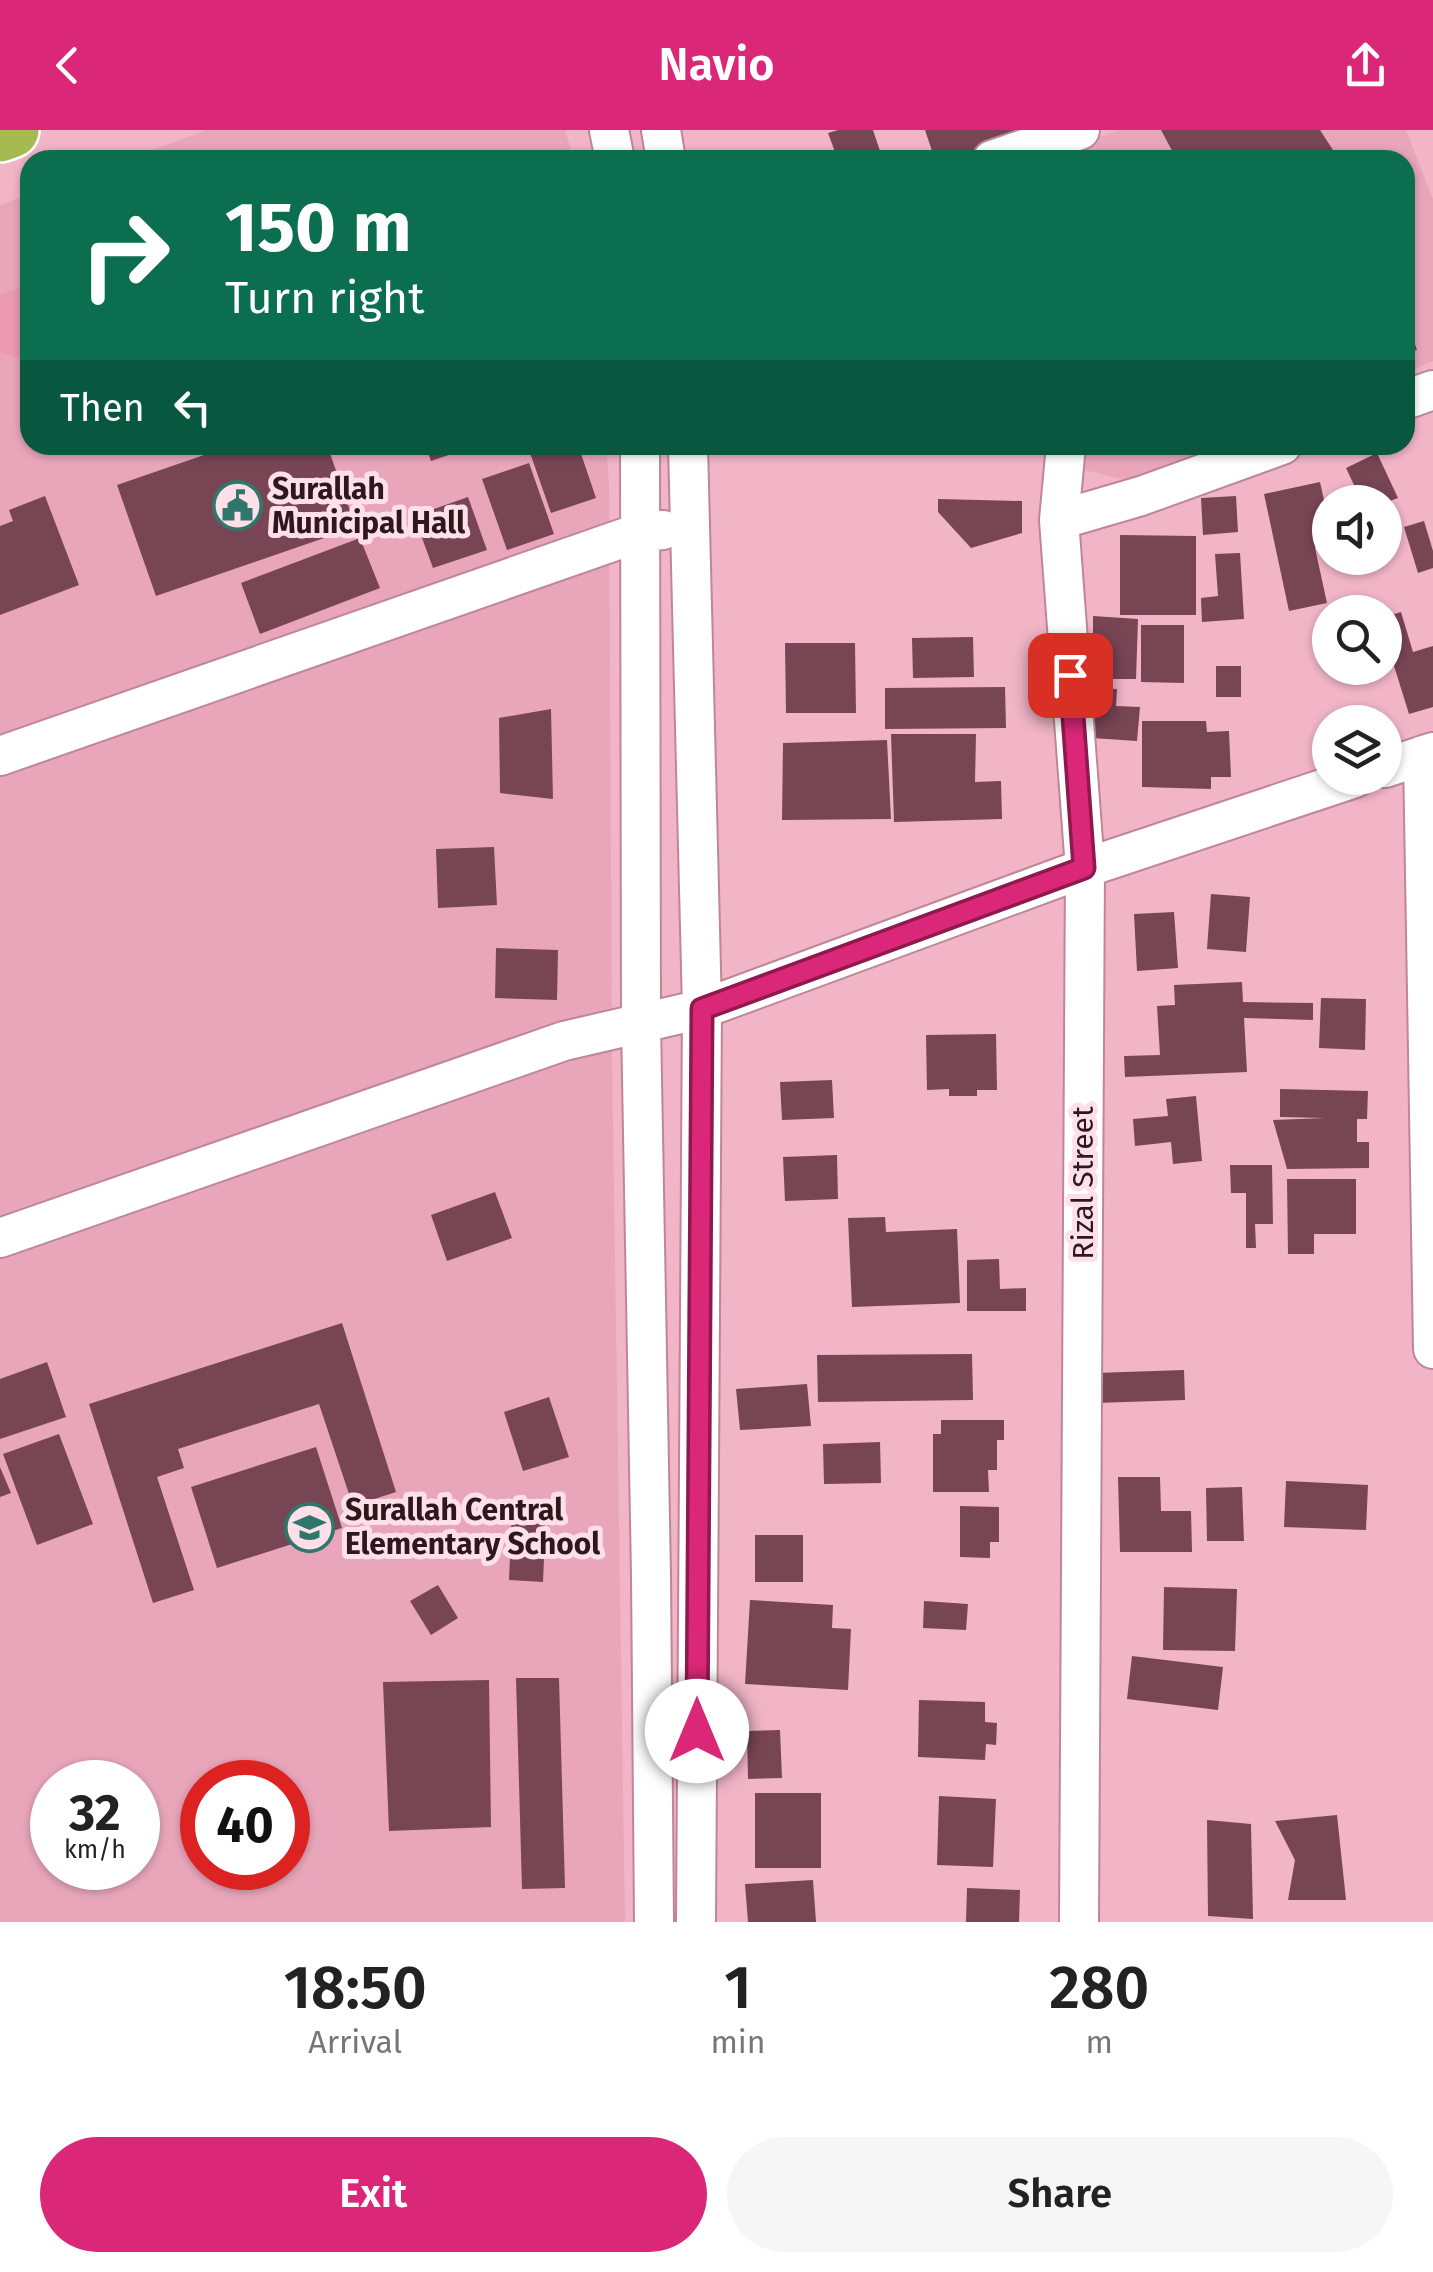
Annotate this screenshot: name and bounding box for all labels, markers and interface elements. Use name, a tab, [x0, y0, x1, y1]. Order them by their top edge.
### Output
icon: back	[40, 38, 95, 93]
text: Navio	[659, 38, 774, 92]
icon: share	[1338, 38, 1393, 93]
text: 150 m	[225, 186, 412, 270]
icon: right	[60, 190, 190, 320]
text: Turn right	[225, 271, 424, 325]
icon: left	[165, 380, 220, 435]
text: Then	[60, 385, 145, 431]
place label: Surallah Municipal Hall	[272, 471, 465, 541]
public building icon: Surallah Municipal Hall	[211, 480, 263, 532]
map controls	[1312, 485, 1402, 795]
button: sound	[1312, 485, 1402, 575]
button: search	[1312, 595, 1402, 685]
pin	[1028, 633, 1113, 718]
icon: arrive	[1043, 648, 1098, 703]
button: layers	[1312, 705, 1402, 795]
street label: Rizal Street	[1065, 1106, 1101, 1260]
place label: Surallah Central Elementary School	[345, 1492, 600, 1562]
school or university icon: Surallah Central Elementary School	[284, 1501, 336, 1553]
position arrow	[645, 1679, 749, 1783]
speed limit sign: 40	[180, 1760, 310, 1890]
text: 32	[69, 1783, 121, 1843]
text: km/h	[64, 1835, 126, 1865]
text: 18:50	[284, 1952, 427, 2024]
text: 1	[724, 1952, 752, 2024]
text: 280	[1049, 1952, 1149, 2024]
text: Arrival	[308, 2023, 402, 2061]
text: min	[710, 2023, 766, 2061]
text: m	[1086, 2023, 1113, 2061]
button: Exit	[40, 2137, 707, 2252]
button: Share	[727, 2137, 1393, 2252]

